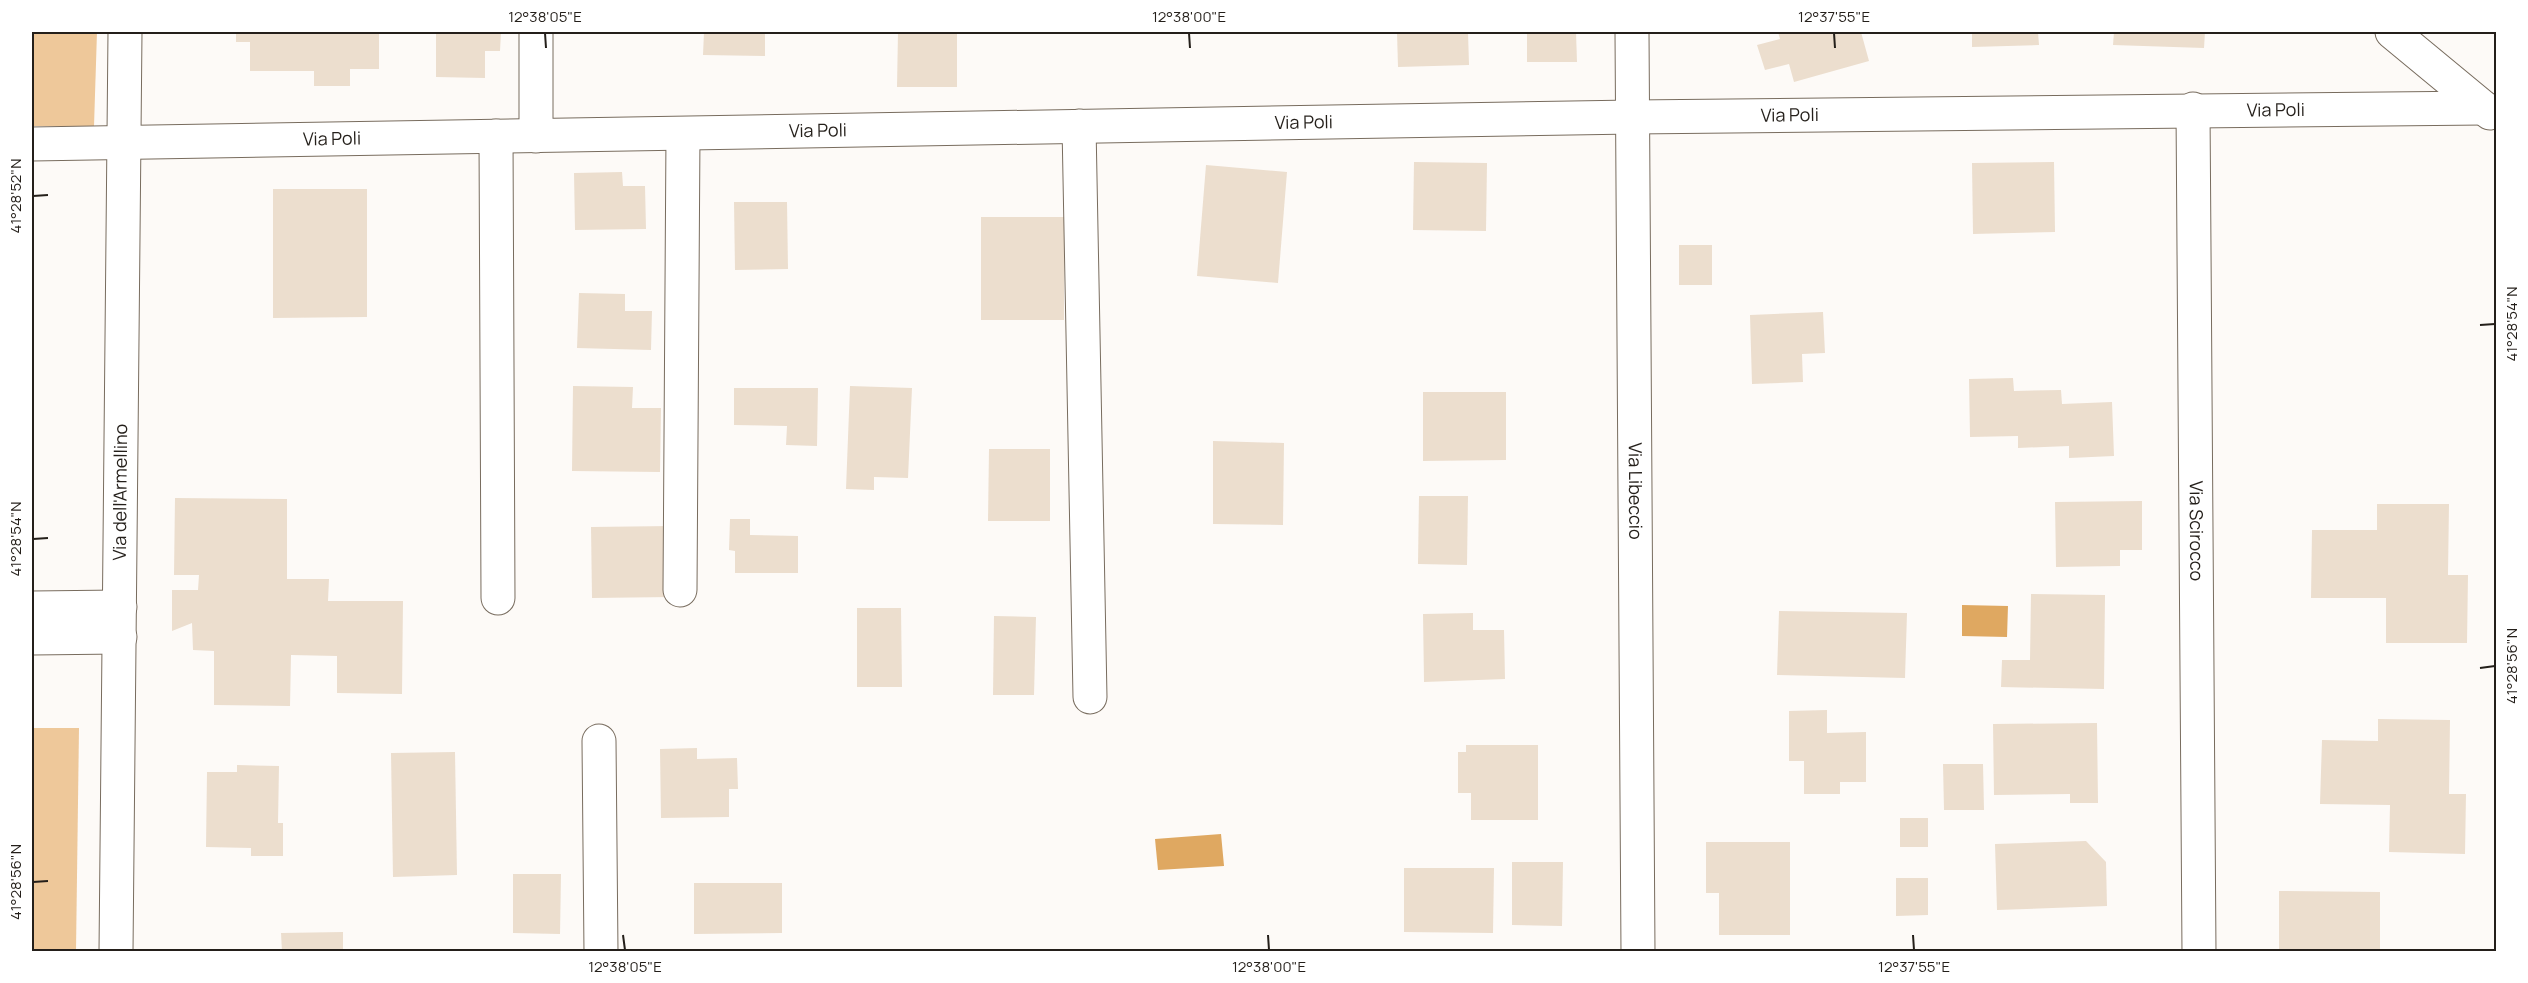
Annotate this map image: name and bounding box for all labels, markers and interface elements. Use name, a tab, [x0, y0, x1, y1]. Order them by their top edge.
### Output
text: 12°38'05"E	[508, 6, 582, 27]
text: 12°38'00"E	[1152, 6, 1226, 27]
text: 12°37'55"E	[1798, 6, 1870, 27]
street label: Via Poli	[2246, 97, 2305, 122]
street label: Via Poli	[1761, 102, 1819, 127]
street label: Via Poli	[1275, 109, 1333, 134]
street label: Via Poli	[789, 117, 847, 142]
street label: Via Poli	[303, 125, 361, 150]
text: 41°28'52"N	[5, 159, 26, 233]
text: 41°28'54"N	[2501, 286, 2522, 362]
street label: Via dell'Armellino	[107, 424, 132, 560]
street label: Via Libeccio	[1624, 442, 1648, 540]
street label: Via Scirocco	[2185, 481, 2209, 581]
text: 41°28'54"N	[5, 501, 26, 577]
text: 41°28'56"N	[2501, 628, 2522, 704]
text: 41°28'56"N	[5, 844, 26, 920]
text: 12°38'05"E	[588, 956, 662, 977]
text: 12°38'00"E	[1232, 956, 1306, 977]
text: 12°37'55"E	[1878, 956, 1950, 977]

